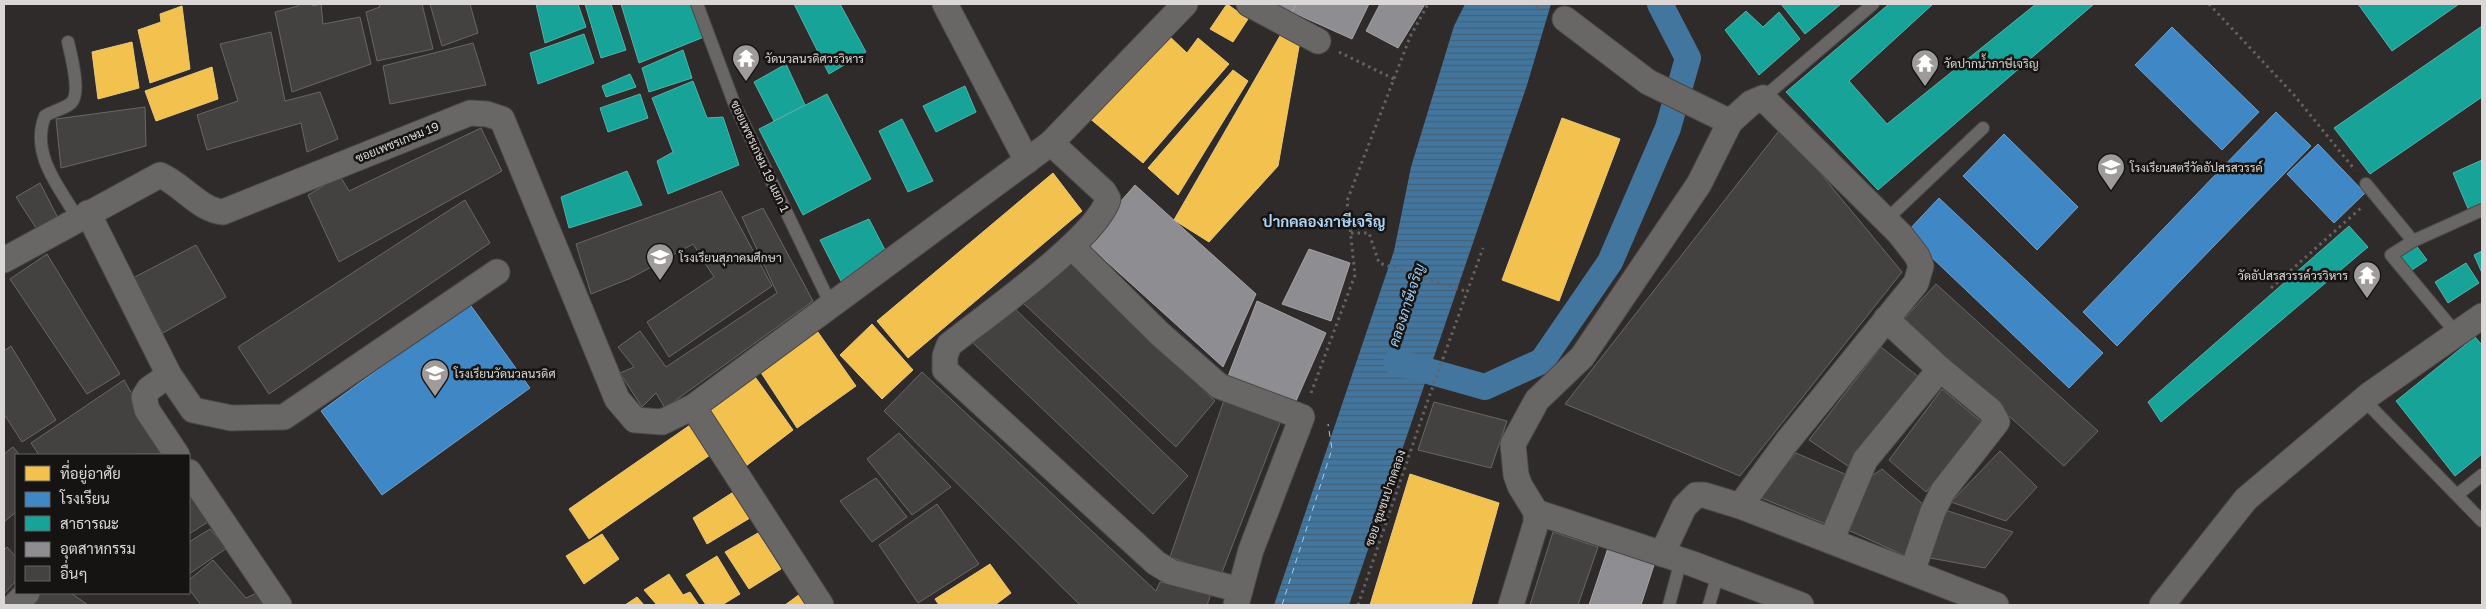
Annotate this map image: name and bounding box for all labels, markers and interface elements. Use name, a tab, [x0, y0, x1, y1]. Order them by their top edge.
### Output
temple icon: วัดนวลนรดิศวรวิหาร	[731, 43, 761, 82]
temple icon: วัดปากน้ำภาษีเจริญ	[1910, 48, 1940, 87]
place label: วัดนวลนรดิศวรวิหาร	[765, 51, 864, 66]
place label: วัดปากน้ำภาษีเจริญ	[1944, 53, 2039, 71]
street label: ซอยเพชรเกษม 19 แยก 1	[728, 98, 793, 214]
street label: ซอยเพชรเกษม 19	[353, 118, 441, 166]
school or university icon: โรงเรียนสตรีวัดอัปสรสวรรค์	[2096, 152, 2126, 191]
place label: โรงเรียนสตรีวัดอัปสรสวรรค์	[2129, 160, 2263, 175]
district label: ปากคลองภาษีเจริญ	[1263, 212, 1385, 231]
school or university icon: โรงเรียนสุภาคมศึกษา	[645, 242, 675, 281]
place label: โรงเรียนสุภาคมศึกษา	[678, 250, 782, 267]
temple icon: วัดอัปสรสวรรค์วรวิหาร	[2352, 260, 2382, 299]
water label: คลองภาษีเจริญ	[1385, 261, 1429, 349]
place label: วัดอัปสรสวรรค์วรวิหาร	[2238, 268, 2348, 283]
school or university icon: โรงเรียนวัดนวลนรดิศ	[420, 358, 450, 397]
place label: โรงเรียนวัดนวลนรดิศ	[453, 366, 556, 381]
street label: ซอย ชุมชนปากคลอง	[1361, 448, 1410, 549]
legend	[15, 454, 190, 594]
text: ที่อยู่อาศัย	[60, 459, 121, 484]
text: โรงเรียน	[59, 489, 110, 507]
text: สาธารณะ	[60, 514, 119, 532]
text: อุตสาหกรรม	[60, 539, 136, 560]
text: อื่นๆ	[60, 559, 88, 583]

